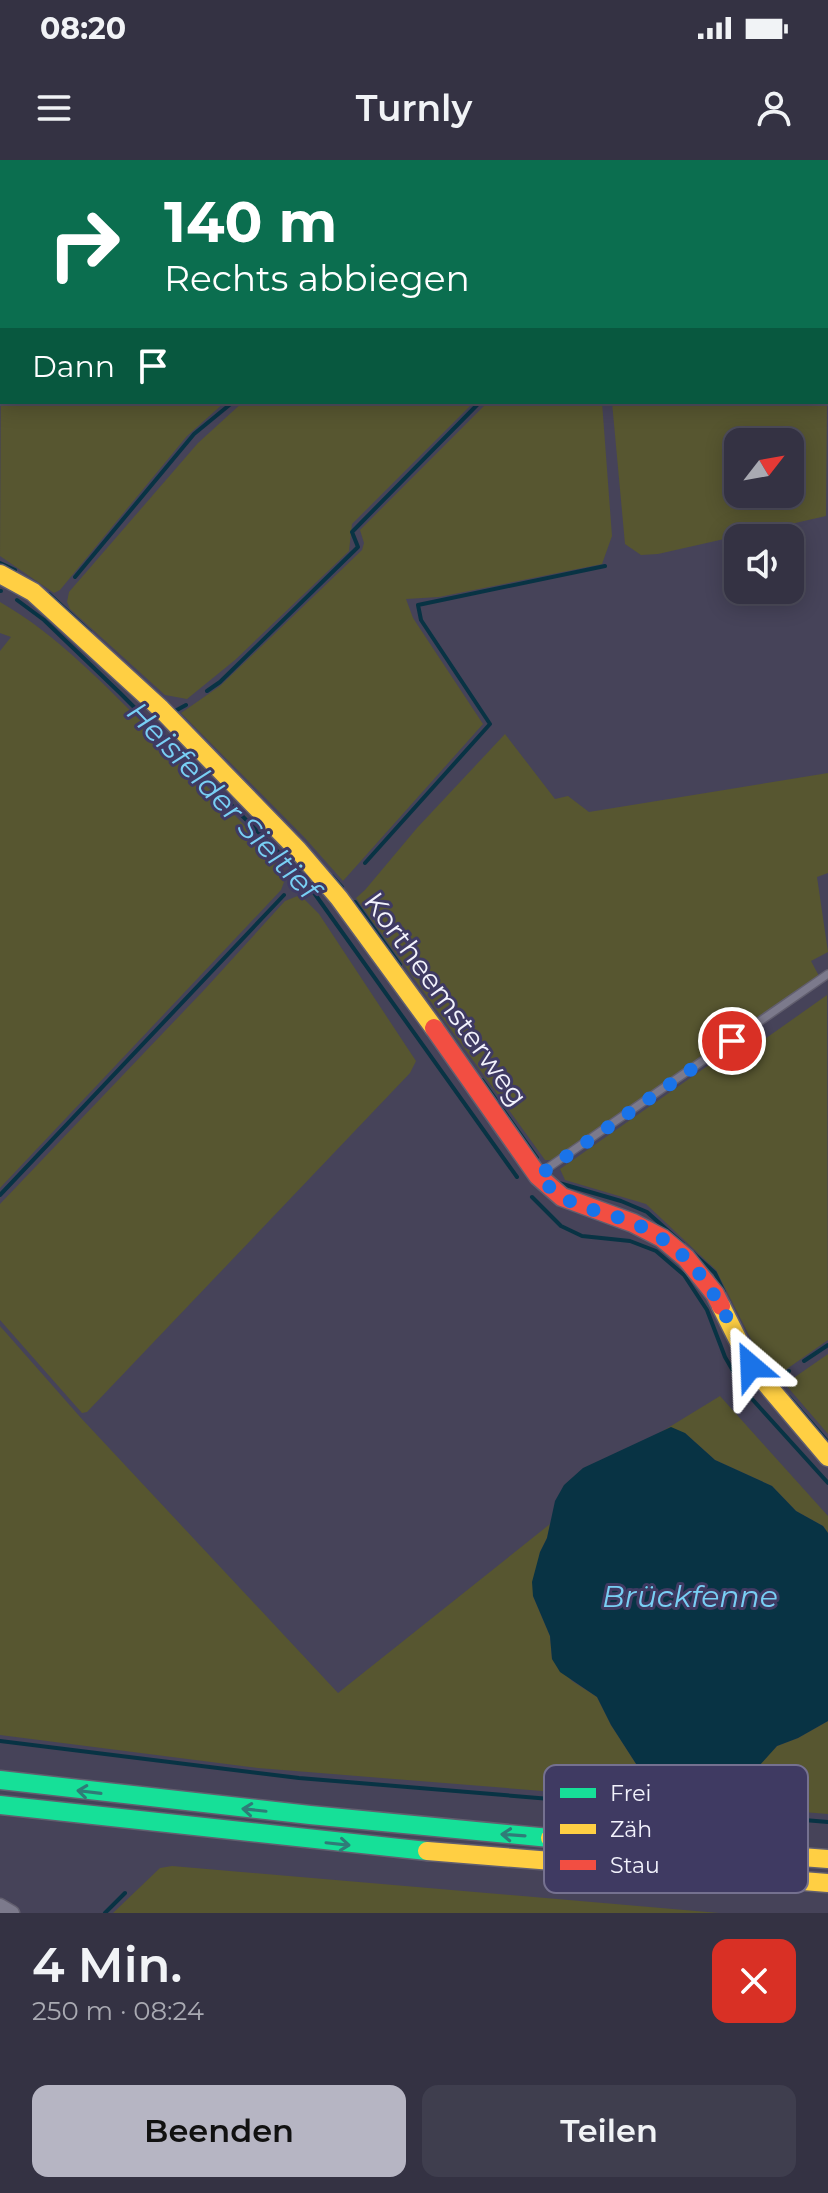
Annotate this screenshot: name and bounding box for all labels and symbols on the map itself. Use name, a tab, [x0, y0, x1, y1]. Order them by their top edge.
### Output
north arrow	[724, 428, 804, 508]
water label: Heisfelder Sieltief	[119, 694, 330, 910]
street label: Kortheemsterweg	[357, 886, 535, 1112]
pin	[698, 1007, 766, 1075]
position arrow	[709, 1324, 793, 1408]
water label: Brückfenne	[602, 1578, 778, 1615]
legend	[544, 1765, 808, 1893]
text: Frei	[610, 1780, 651, 1807]
one-way arrow	[76, 1784, 102, 1799]
one-way arrow	[241, 1802, 268, 1817]
text: Zäh	[610, 1816, 652, 1843]
one-way arrow	[500, 1827, 527, 1842]
one-way arrow	[324, 1836, 351, 1851]
text: Stau	[610, 1852, 660, 1879]

